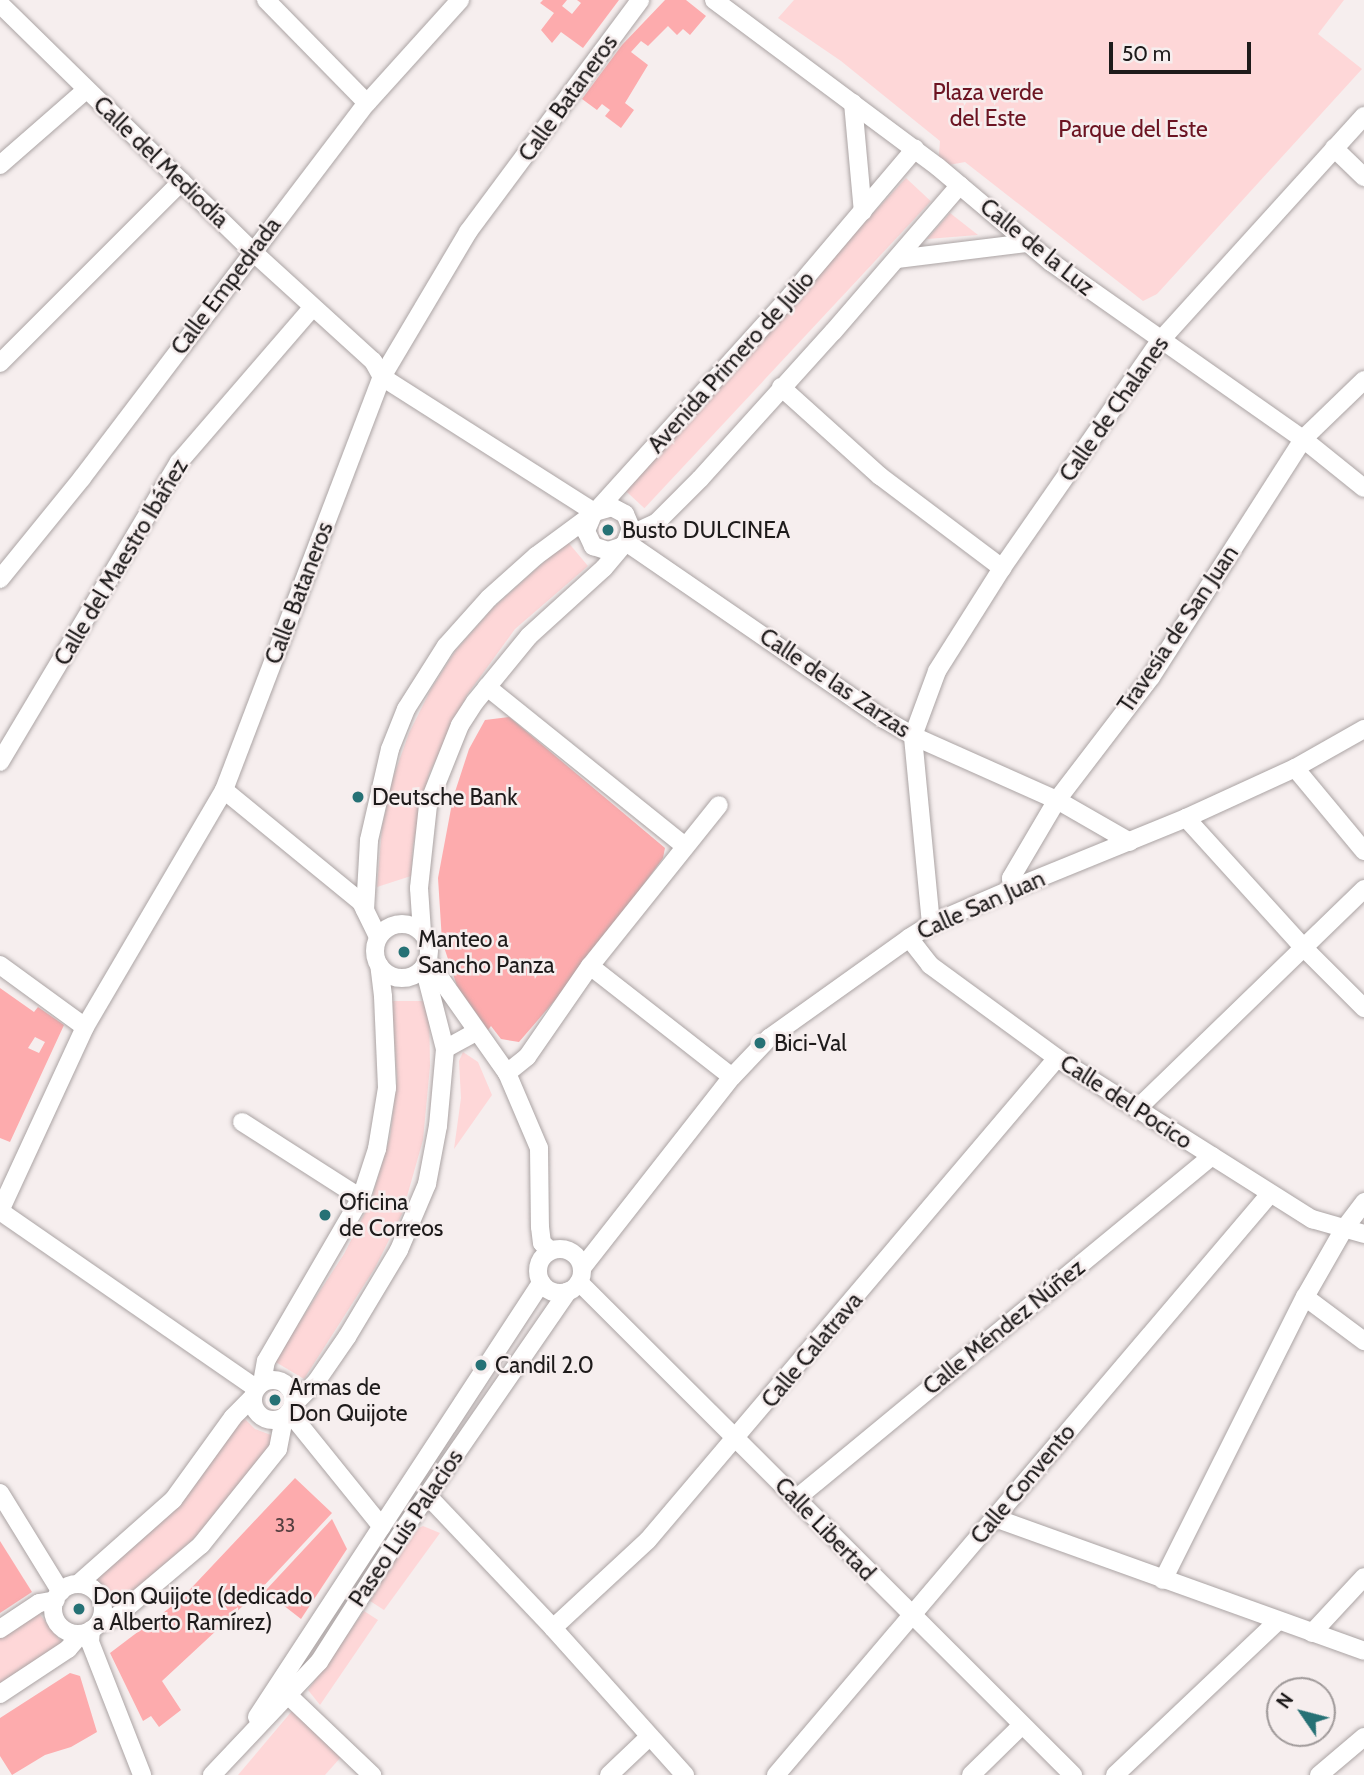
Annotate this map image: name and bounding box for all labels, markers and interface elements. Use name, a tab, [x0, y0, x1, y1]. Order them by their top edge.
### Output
scale bar	[1112, 28, 1254, 72]
street label: Calle Bataneros	[513, 29, 623, 167]
text: 50 m	[1122, 41, 1171, 66]
park label: Plaza verde del Este	[933, 78, 1043, 132]
street label: Calle del Mediodía	[88, 91, 234, 233]
park label: Parque del Este	[1058, 115, 1208, 143]
street label: Calle de la Luz	[974, 193, 1100, 301]
street label: Calle Empedrada	[165, 212, 287, 360]
street label: Avenida Primero de Julio	[642, 265, 820, 459]
street label: Calle de Chalanes	[1054, 331, 1174, 487]
street label: Calle del Maestro Ibáñez	[48, 454, 194, 670]
place label: Busto DULCINEA	[622, 516, 790, 544]
street label: Calle Bataneros	[259, 518, 339, 668]
marker: Busto DULCINEA	[600, 522, 616, 538]
street label: Travesía de San Juan	[1112, 540, 1244, 718]
street label: Calle de las Zarzas	[754, 622, 916, 744]
place label: Deutsche Bank	[372, 783, 517, 811]
marker: Deutsche Bank	[350, 789, 366, 805]
street label: Calle San Juan	[913, 865, 1049, 945]
place label: Manteo a Sancho Panza	[418, 925, 555, 979]
marker: Manteo a Sancho Panza	[396, 944, 412, 960]
place label: Bici-Val	[774, 1029, 847, 1057]
marker: Bici-Val	[752, 1035, 768, 1051]
street label: Calle del Pocico	[1055, 1049, 1197, 1155]
place label: Oficina de Correos	[339, 1188, 443, 1242]
marker: Oficina de Correos	[317, 1207, 333, 1223]
street label: Calle Méndez Núñez	[918, 1253, 1090, 1401]
street label: Calle Calatrava	[756, 1287, 868, 1413]
place label: Candil 2.0	[495, 1351, 594, 1379]
marker: Candil 2.0	[473, 1357, 489, 1373]
place label: Armas de Don Quijote	[289, 1373, 408, 1427]
marker: Armas de Don Quijote	[267, 1392, 283, 1408]
street label: Calle Convento	[965, 1419, 1081, 1549]
street label: Paseo Luis Palacios	[343, 1444, 469, 1612]
street label: Calle Libertad	[769, 1472, 881, 1586]
house number: 33	[275, 1515, 295, 1537]
place label: Don Quijote (dedicado a Alberto Ramírez)	[93, 1582, 312, 1636]
marker: Don Quijote (dedicado a Alberto Ramírez)	[71, 1601, 87, 1617]
north arrow	[1266, 1677, 1336, 1747]
text: N	[1272, 1689, 1298, 1713]

